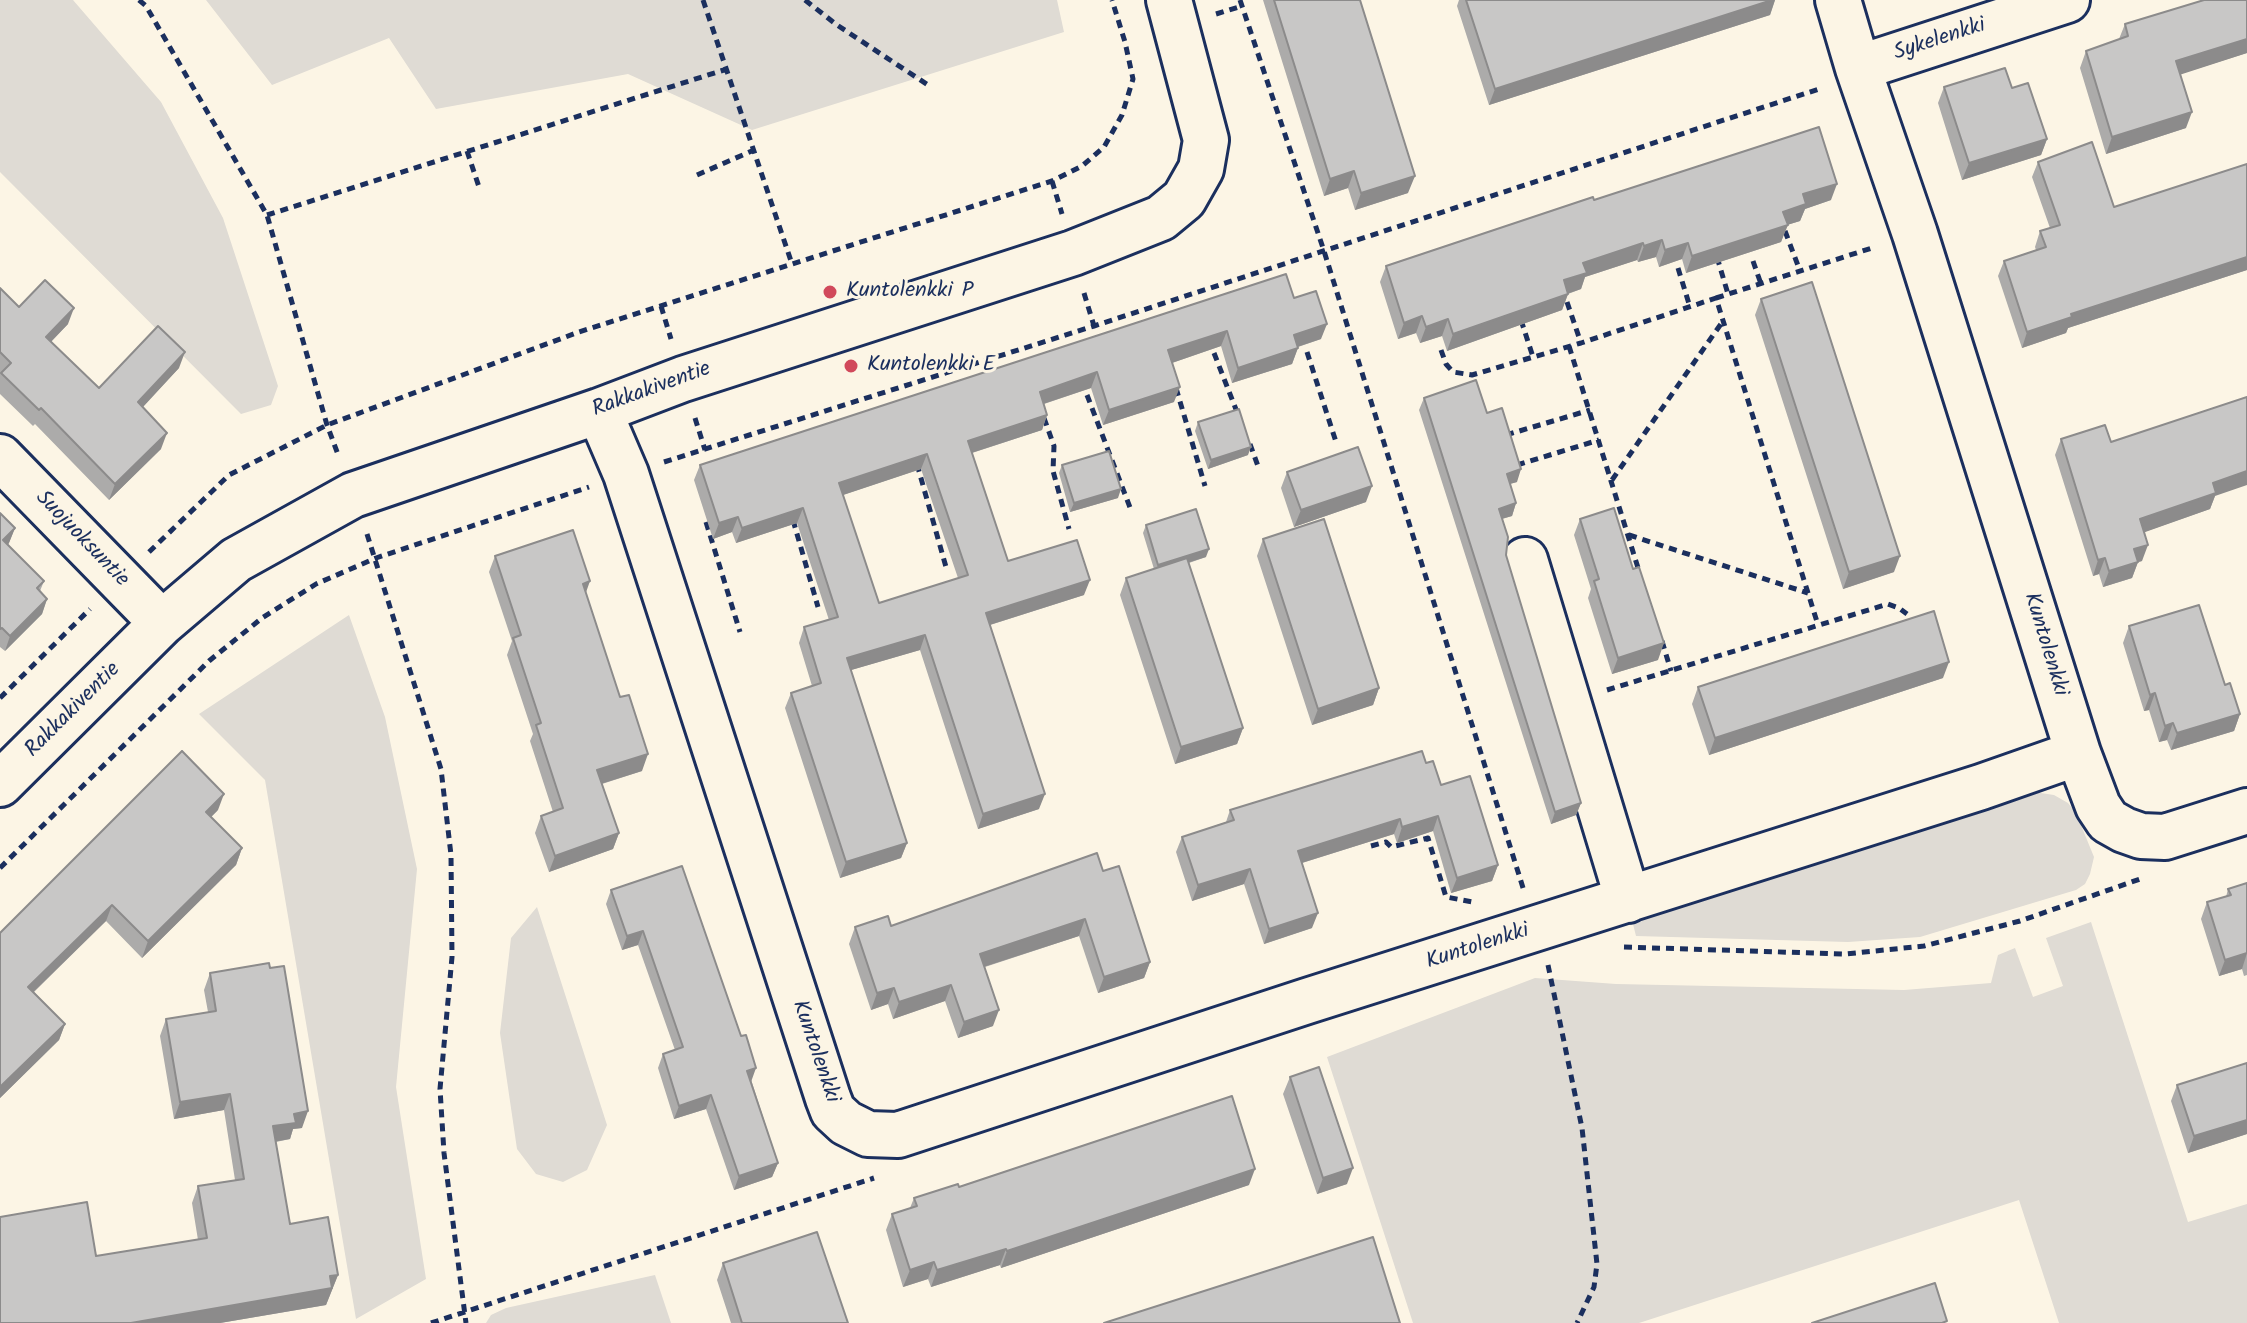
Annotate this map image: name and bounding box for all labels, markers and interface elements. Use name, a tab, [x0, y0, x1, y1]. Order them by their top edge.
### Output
street label: Sykelenkki	[1891, 14, 1989, 68]
place label: Kuntolenkki P	[846, 279, 973, 305]
marker: Kuntolenkki P	[821, 283, 839, 301]
place label: Kuntolenkki E	[867, 353, 995, 379]
street label: Rakkakiventie	[589, 357, 715, 425]
marker: Kuntolenkki E	[842, 357, 860, 375]
street label: Suojuoksuntie	[28, 486, 134, 594]
street label: Kuntolenkki	[2016, 590, 2072, 700]
street label: Rakkakiventie	[21, 658, 127, 764]
street label: Kuntolenkki	[1423, 919, 1533, 977]
street label: Kuntolenkki	[784, 997, 844, 1107]

